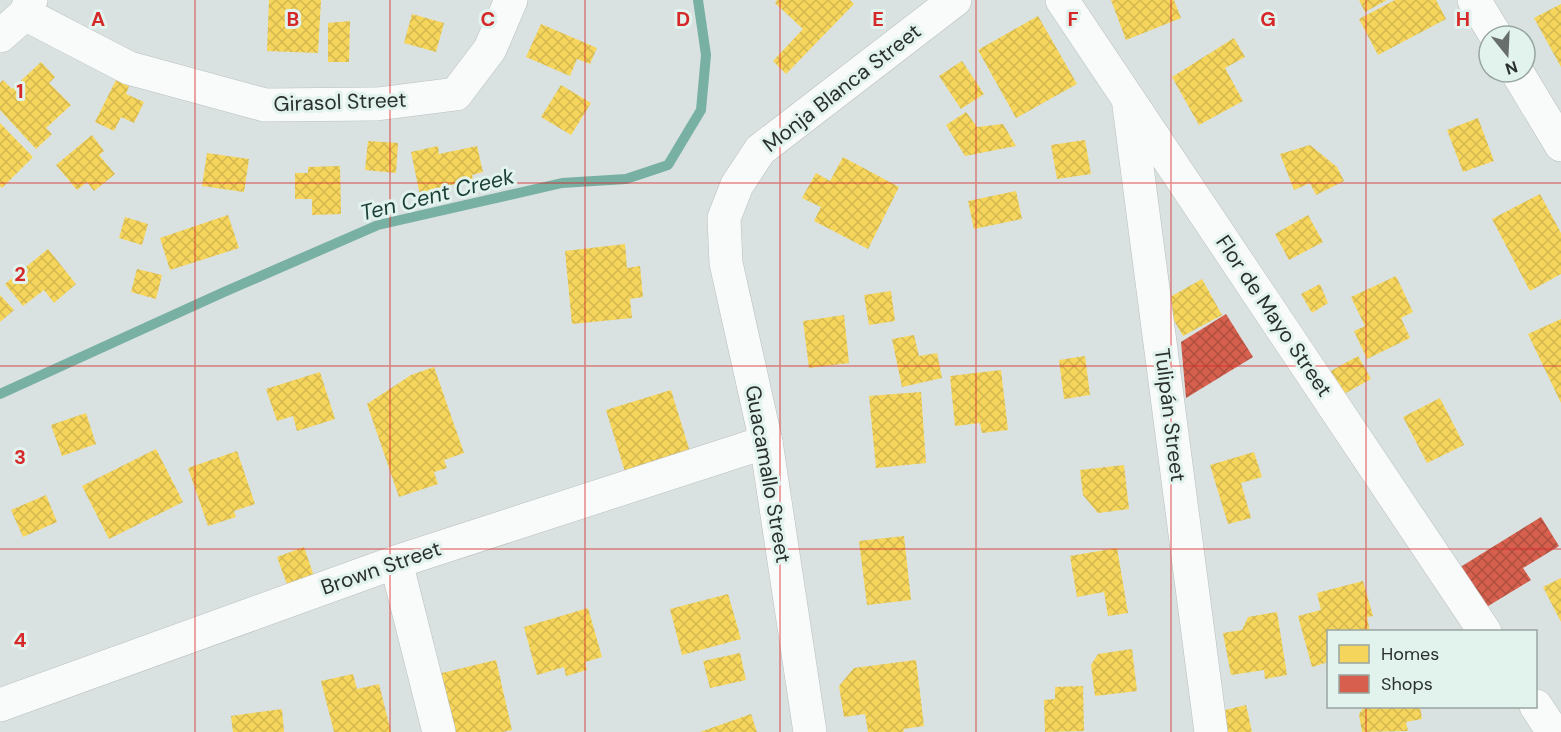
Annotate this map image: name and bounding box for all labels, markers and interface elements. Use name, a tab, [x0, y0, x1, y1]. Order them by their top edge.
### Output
text: A	[91, 6, 105, 32]
text: B	[287, 6, 299, 32]
text: C	[481, 6, 495, 32]
text: D	[676, 6, 690, 32]
text: E	[872, 6, 884, 32]
text: F	[1067, 6, 1079, 32]
text: G	[1260, 6, 1276, 32]
text: H	[1456, 6, 1470, 32]
street label: Monja Blanca Street	[757, 17, 927, 159]
north arrow	[1477, 24, 1537, 84]
text: N	[1503, 56, 1520, 80]
text: 1	[16, 78, 24, 104]
street label: Girasol Street	[273, 86, 407, 118]
water label: Ten Cent Creek	[357, 161, 518, 228]
street label: Flor de Mayo Street	[1209, 230, 1339, 402]
text: 2	[14, 261, 26, 287]
street label: Tulipán Street	[1148, 347, 1192, 483]
street label: Guacamallo Street	[739, 383, 797, 565]
text: 3	[14, 444, 26, 470]
street label: Brown Street	[317, 534, 445, 602]
text: 4	[14, 627, 27, 653]
legend	[1327, 630, 1537, 708]
text: Homes	[1381, 642, 1439, 666]
text: Shops	[1381, 672, 1433, 696]

